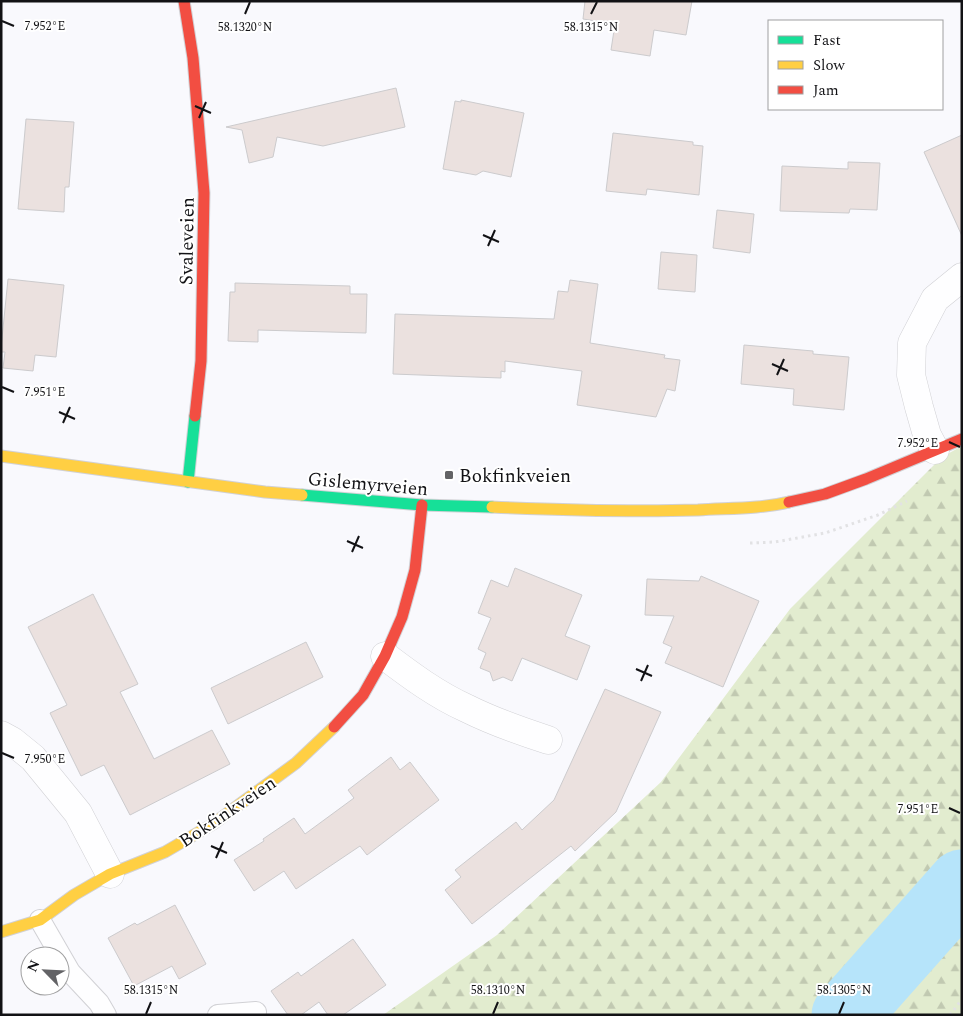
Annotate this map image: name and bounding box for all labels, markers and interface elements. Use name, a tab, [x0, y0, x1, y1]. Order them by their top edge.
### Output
text: 7.952°E	[25, 17, 65, 36]
text: 58.1320°N	[218, 18, 272, 37]
text: 58.1315°N	[564, 18, 618, 37]
legend	[768, 20, 943, 110]
text: Fast	[813, 29, 841, 52]
text: Slow	[813, 54, 845, 77]
text: Jam	[813, 79, 839, 102]
street label: Svaleveien	[172, 197, 203, 285]
text: 7.951°E	[25, 383, 65, 402]
text: 7.952°E	[898, 434, 938, 453]
place label: Bokfinkveien	[459, 462, 571, 491]
street label: Gislemyrveien	[306, 465, 429, 504]
marker: Bokfinkveien	[443, 469, 455, 481]
text: 7.950°E	[25, 750, 65, 769]
street label: Bokfinkveien	[173, 769, 282, 856]
text: 7.951°E	[898, 800, 938, 819]
north arrow	[20, 946, 70, 996]
text: N	[22, 956, 45, 975]
text: 58.1315°N	[124, 981, 178, 1000]
text: 58.1310°N	[471, 981, 525, 1000]
text: 58.1305°N	[817, 981, 871, 1000]

